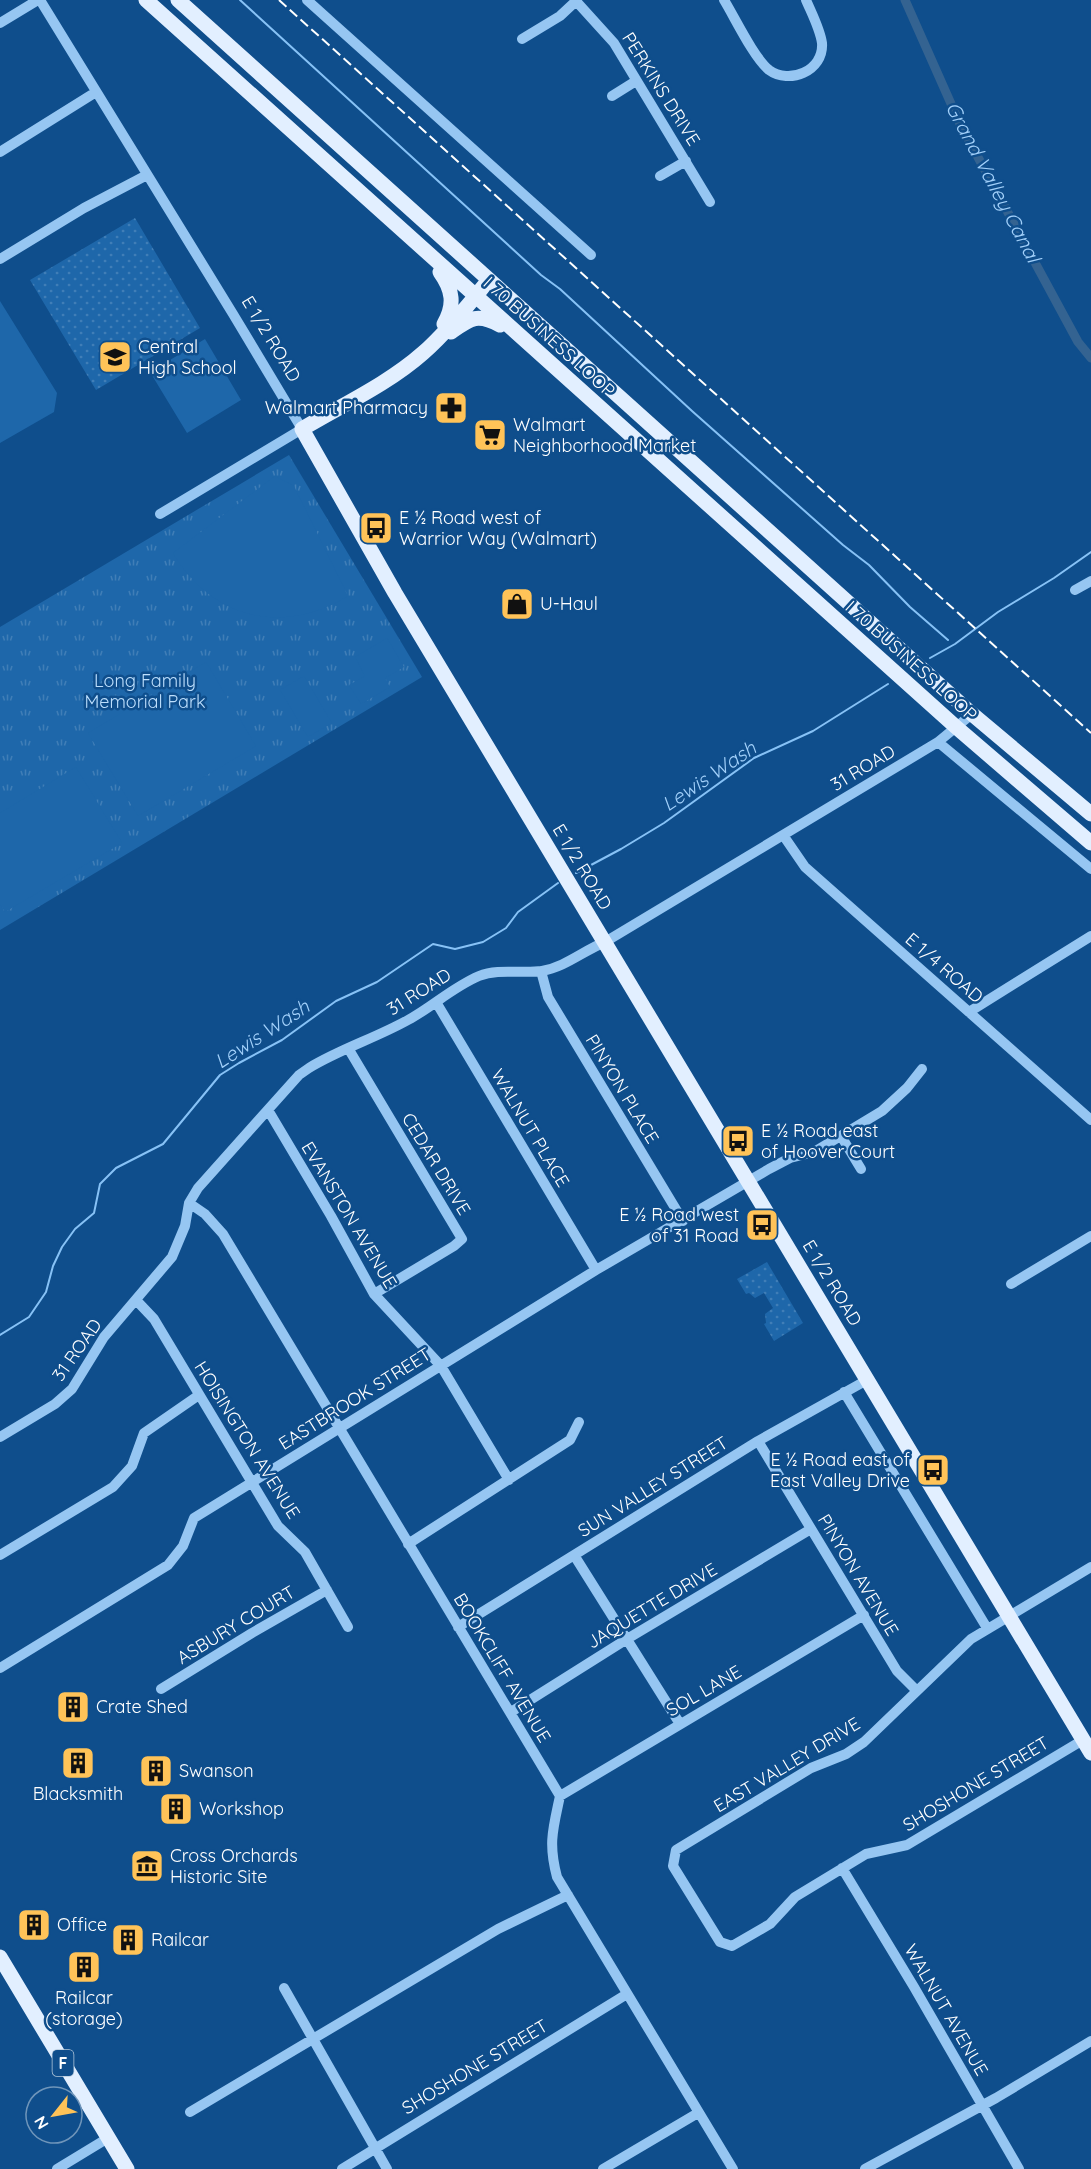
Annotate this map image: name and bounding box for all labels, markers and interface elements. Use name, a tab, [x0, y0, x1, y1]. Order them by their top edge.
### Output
street label: PERKINS DRIVE	[617, 28, 705, 150]
water label: Grand Valley Canal	[941, 97, 1047, 268]
street label: I 70 BUSINESS LOOP	[479, 271, 620, 402]
street label: E 1/2 ROAD	[237, 292, 306, 386]
place label: Central High School	[138, 335, 237, 379]
school or university icon: Central High School	[97, 339, 133, 375]
pharmacy icon: Walmart Pharmacy	[433, 390, 469, 426]
place label: Walmart Pharmacy	[265, 396, 428, 419]
place label: Walmart Neighborhood Market	[513, 413, 696, 457]
supermarket icon: Walmart Neighborhood Market	[472, 417, 508, 453]
place label: E ½ Road west of Warrior Way (Walmart)	[399, 506, 597, 550]
bus stop icon: E ½ Road west of Warrior Way (Walmart)	[358, 510, 394, 546]
shop icon: U-Haul	[499, 586, 535, 622]
place label: U-Haul	[540, 592, 598, 615]
street label: I 70 BUSINESS LOOP	[841, 595, 982, 726]
park label: Long Family Memorial Park	[84, 669, 206, 713]
water label: Lewis Wash	[657, 735, 761, 816]
street label: 31 ROAD	[826, 739, 899, 796]
street label: E 1/2 ROAD	[548, 820, 617, 914]
street label: E 1/4 ROAD	[901, 928, 988, 1008]
street label: 31 ROAD	[382, 963, 455, 1020]
water label: Lewis Wash	[210, 993, 314, 1074]
street label: PINYON PLACE	[581, 1030, 664, 1148]
street label: WALNUT PLACE	[486, 1064, 575, 1191]
street label: CEDAR DRIVE	[397, 1108, 476, 1219]
place label: E ½ Road east of Hoover Court	[761, 1119, 895, 1163]
bus stop icon: E ½ Road east of Hoover Court	[720, 1123, 756, 1159]
street label: EVANSTON AVENUE	[297, 1137, 402, 1292]
place label: E ½ Road west of 31 Road	[619, 1203, 739, 1247]
bus stop icon: E ½ Road west of 31 Road	[744, 1207, 780, 1243]
street label: E 1/2 ROAD	[798, 1236, 867, 1330]
street label: 31 ROAD	[47, 1314, 106, 1385]
street label: EASTBROOK STREET	[274, 1342, 435, 1455]
street label: HOISINGTON AVENUE	[190, 1357, 305, 1523]
street label: SUN VALLEY STREET	[573, 1431, 732, 1542]
place label: E ½ Road east of East Valley Drive	[770, 1448, 911, 1492]
bus stop icon: E ½ Road east of East Valley Drive	[915, 1452, 951, 1488]
street label: PINYON AVENUE	[813, 1510, 904, 1640]
street label: JAQUETTE DRIVE	[583, 1558, 721, 1653]
street label: ASBURY COURT	[172, 1580, 299, 1669]
street label: BOOKCLIFF AVENUE	[449, 1589, 556, 1747]
street label: SOL LANE	[662, 1660, 745, 1721]
building icon: Crate Shed	[55, 1689, 91, 1725]
place label: Crate Shed	[96, 1695, 188, 1718]
street label: EAST VALLEY DRIVE	[709, 1712, 864, 1817]
street label: SHOSHONE STREET	[899, 1731, 1053, 1836]
building icon: Blacksmith	[60, 1745, 96, 1781]
building icon: Swanson	[138, 1753, 174, 1789]
place label: Swanson	[179, 1759, 254, 1782]
place label: Blacksmith	[33, 1782, 123, 1805]
building icon: Workshop	[158, 1791, 194, 1827]
place label: Workshop	[199, 1797, 284, 1820]
place label: Cross Orchards Historic Site	[170, 1844, 298, 1888]
museum icon: Cross Orchards Historic Site	[129, 1848, 165, 1884]
building icon: Office	[16, 1907, 52, 1943]
place label: Office	[57, 1913, 107, 1936]
building icon: Railcar	[110, 1922, 146, 1958]
place label: Railcar	[151, 1928, 209, 1951]
street label: WALNUT AVENUE	[899, 1940, 993, 2080]
building icon: Railcar (storage)	[66, 1949, 102, 1985]
place label: Railcar (storage)	[45, 1986, 123, 2030]
street label: SHOSHONE STREET	[398, 2014, 552, 2119]
road number: F	[52, 2050, 74, 2076]
north arrow	[24, 2085, 84, 2145]
text: N	[30, 2113, 53, 2133]

